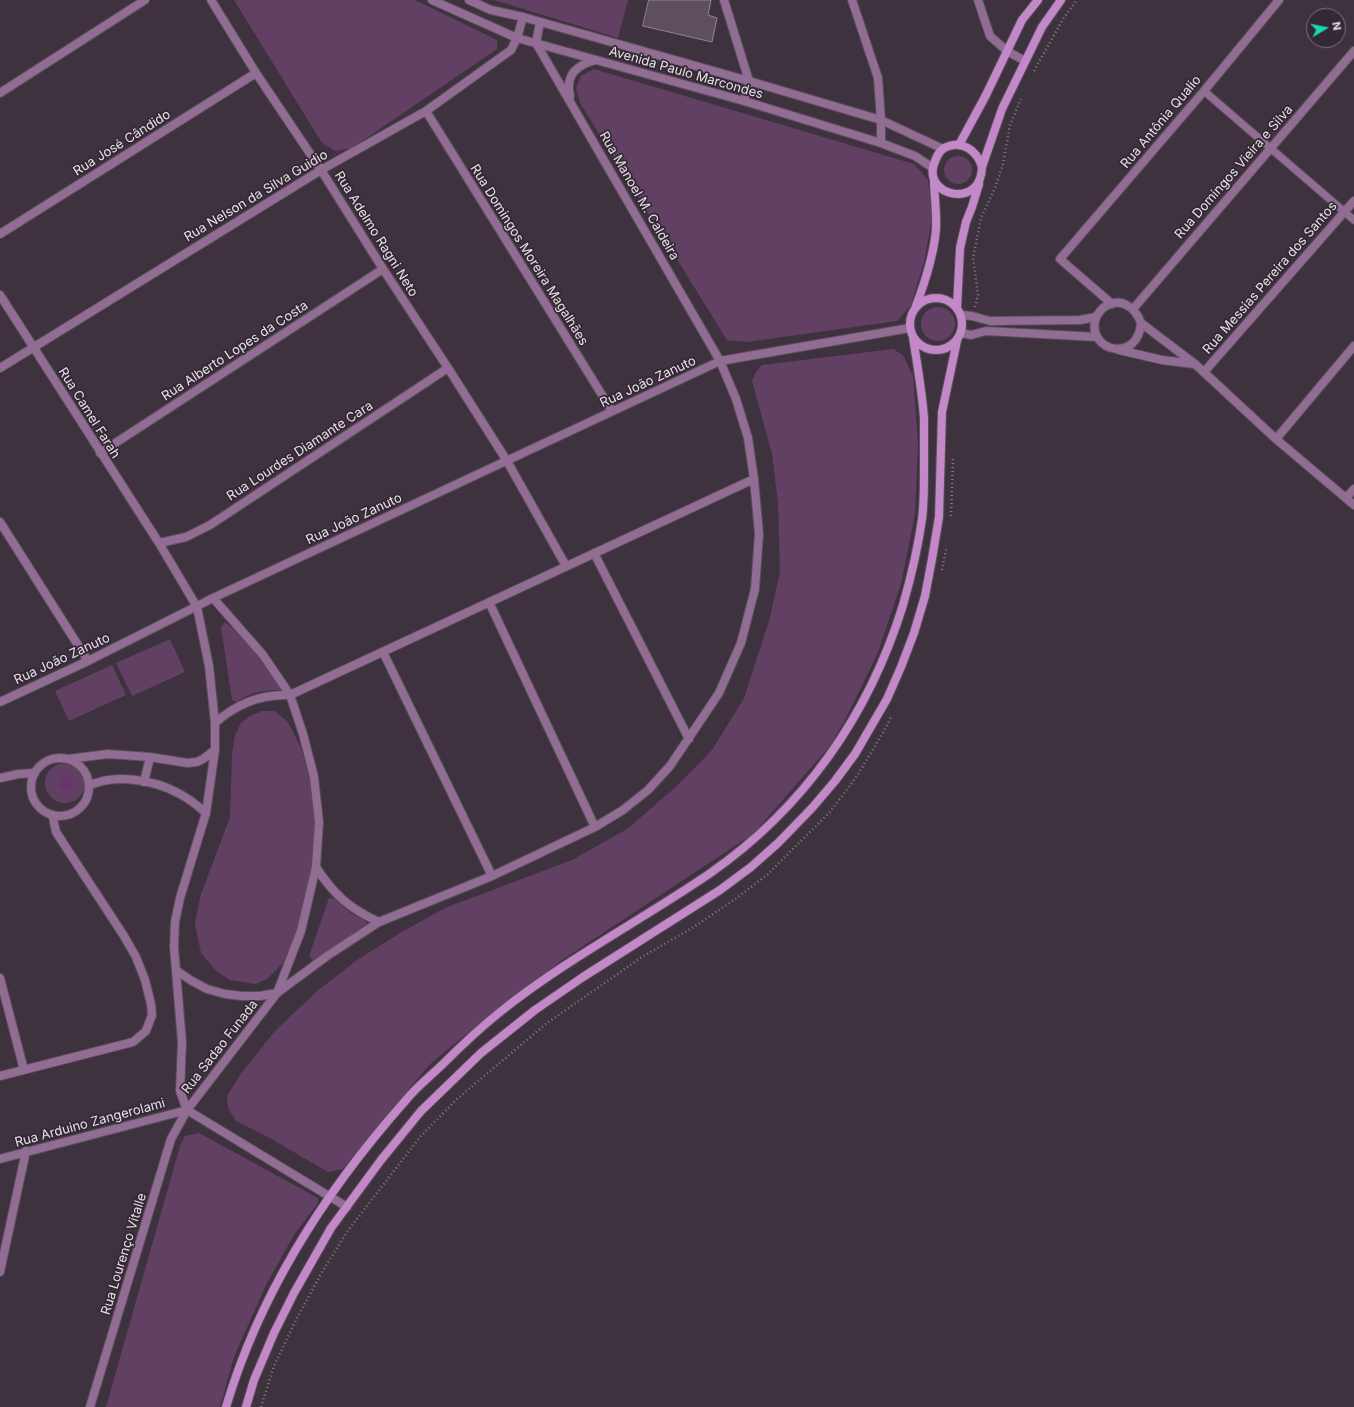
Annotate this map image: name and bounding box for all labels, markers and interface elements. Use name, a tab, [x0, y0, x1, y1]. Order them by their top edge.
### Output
north arrow	[1306, 8, 1346, 48]
text: N	[1329, 21, 1344, 31]
street label: Avenida Paulo Marcondes	[607, 44, 765, 102]
street label: Rua Antônia Qualio	[1118, 72, 1204, 172]
street label: Rua Domingos Vieira e Silva	[1172, 102, 1296, 242]
street label: Rua José Cândido	[71, 107, 173, 179]
street label: Rua Manoel M. Caldeira	[596, 129, 682, 263]
street label: Rua Nelson da Silva Guidio	[181, 147, 331, 245]
street label: Rua Domingos Moreira Magalhães	[467, 162, 591, 348]
street label: Rua Adelmo Ragni Neto	[331, 168, 421, 300]
street label: Rua Messias Pereira dos Santos	[1200, 199, 1340, 357]
street label: Rua Alberto Lopes da Costa	[159, 298, 311, 404]
street label: Rua João Zanuto	[598, 353, 698, 411]
street label: Rua Camel Farah	[55, 365, 123, 461]
street label: Rua Lourdes Diamante Cara	[224, 398, 376, 504]
street label: Rua João Zanuto	[304, 490, 404, 548]
street label: Rua João Zanuto	[12, 630, 112, 688]
street label: Rua Sadao Funada	[179, 997, 261, 1097]
street label: Rua Arduino Zangerolami	[13, 1095, 167, 1151]
street label: Rua Lourenço Vitalle	[98, 1191, 150, 1317]

